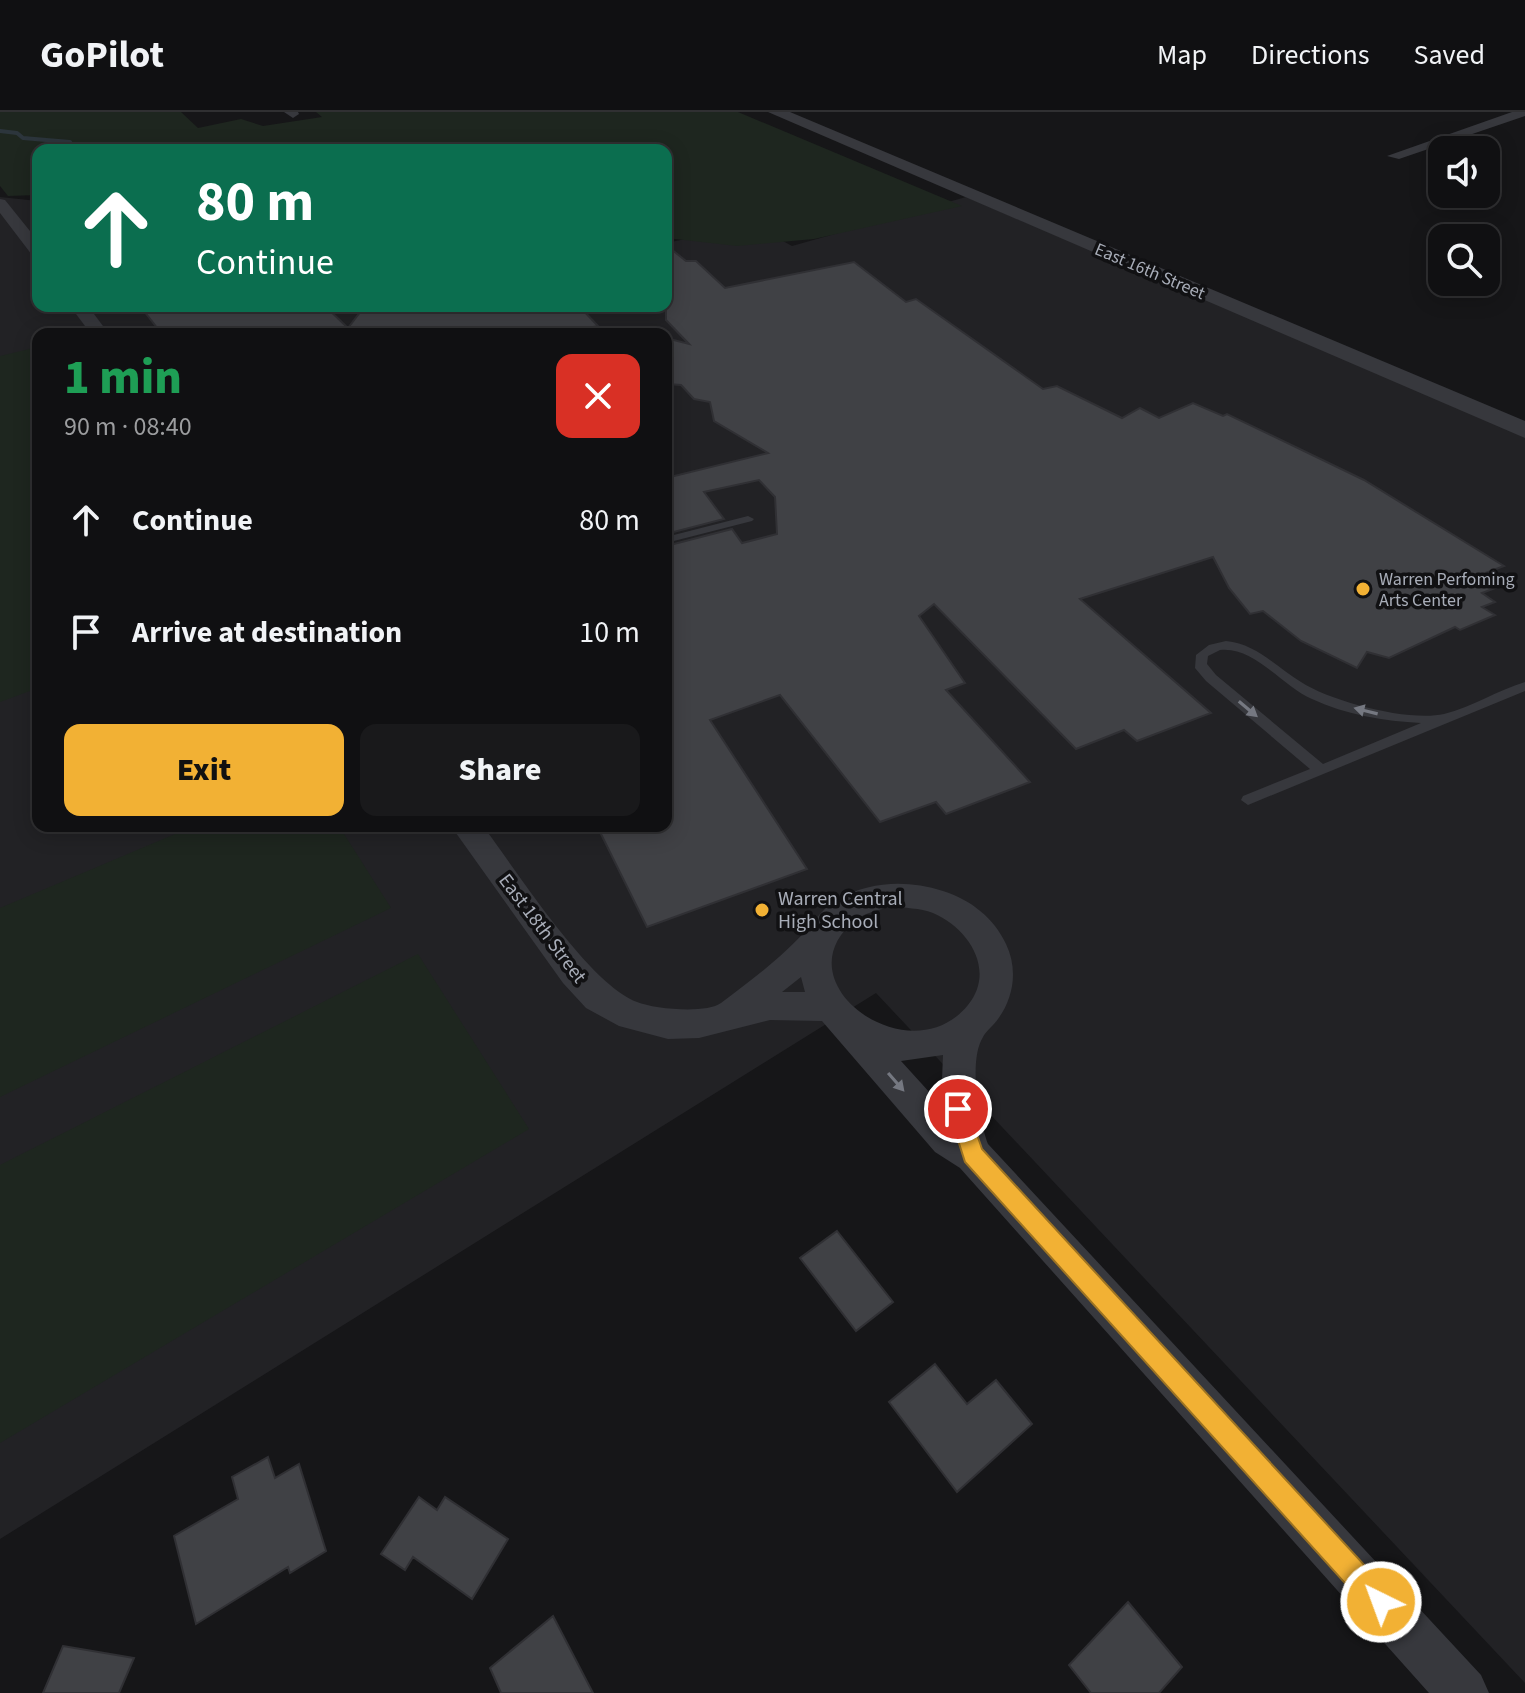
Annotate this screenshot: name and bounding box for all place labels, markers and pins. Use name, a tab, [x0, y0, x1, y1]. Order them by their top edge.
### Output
place label: Warren Perfoming Arts Center	[1379, 567, 1515, 613]
marker: Warren Perfoming Arts Center	[1354, 580, 1372, 598]
place label: Warren Central High School	[778, 885, 903, 936]
marker: Warren Central High School	[753, 901, 771, 919]
pin	[924, 1075, 992, 1143]

